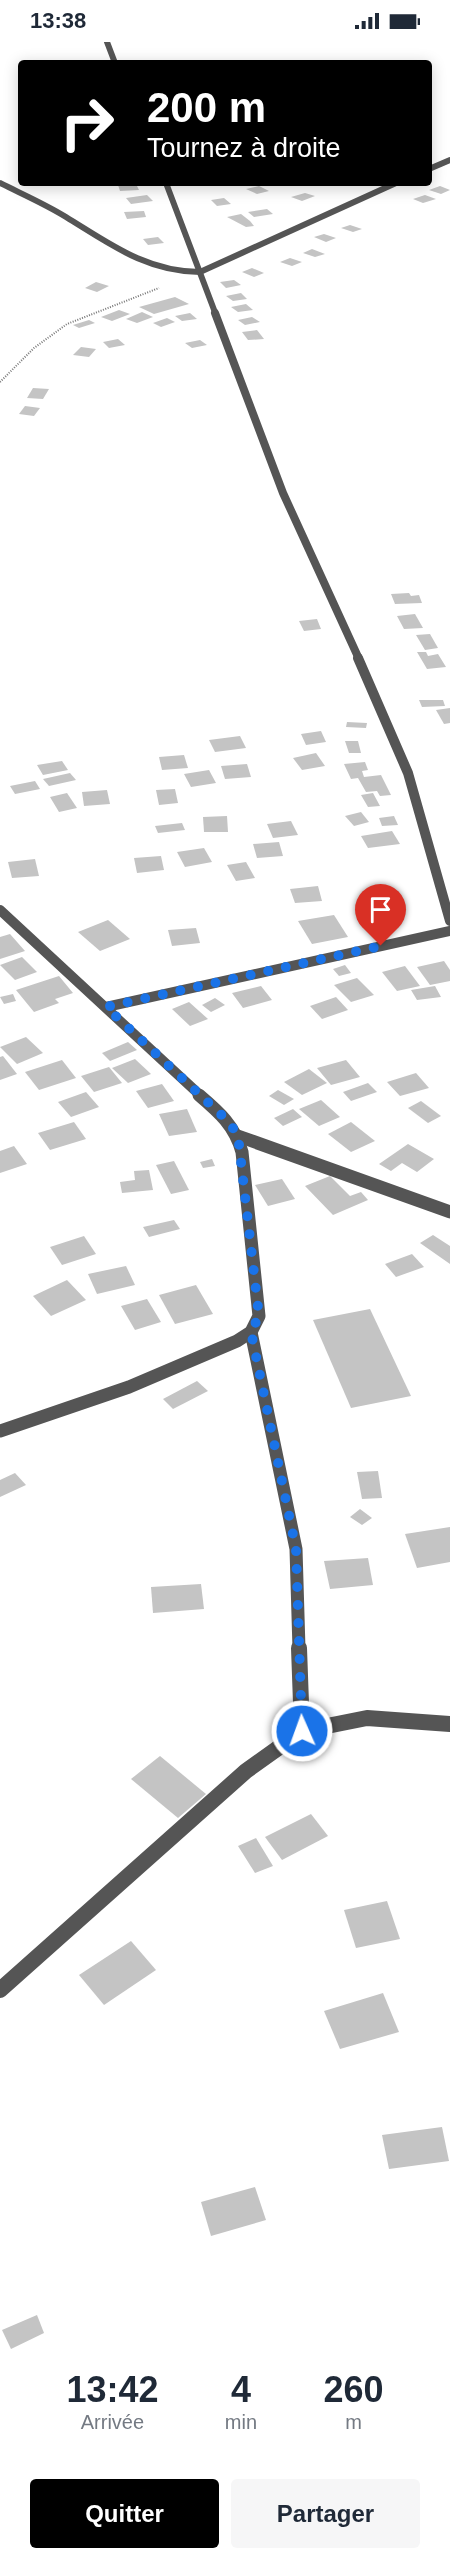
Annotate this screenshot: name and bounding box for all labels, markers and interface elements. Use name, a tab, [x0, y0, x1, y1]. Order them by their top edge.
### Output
text: 13:38	[30, 8, 86, 33]
icon: right	[48, 84, 126, 162]
text: 200 m	[147, 84, 266, 131]
text: Tournez à droite	[147, 133, 341, 163]
pin	[355, 884, 406, 946]
icon: arrive	[364, 893, 397, 926]
position arrow	[270, 1699, 334, 1763]
text: 13:42	[66, 2369, 158, 2410]
text: 4	[231, 2369, 251, 2410]
text: 260	[323, 2369, 384, 2410]
text: Arrivée	[81, 2411, 144, 2433]
text: min	[225, 2411, 257, 2433]
text: m	[345, 2411, 362, 2433]
button: Quitter	[30, 2479, 219, 2548]
button: Partager	[231, 2479, 420, 2548]

